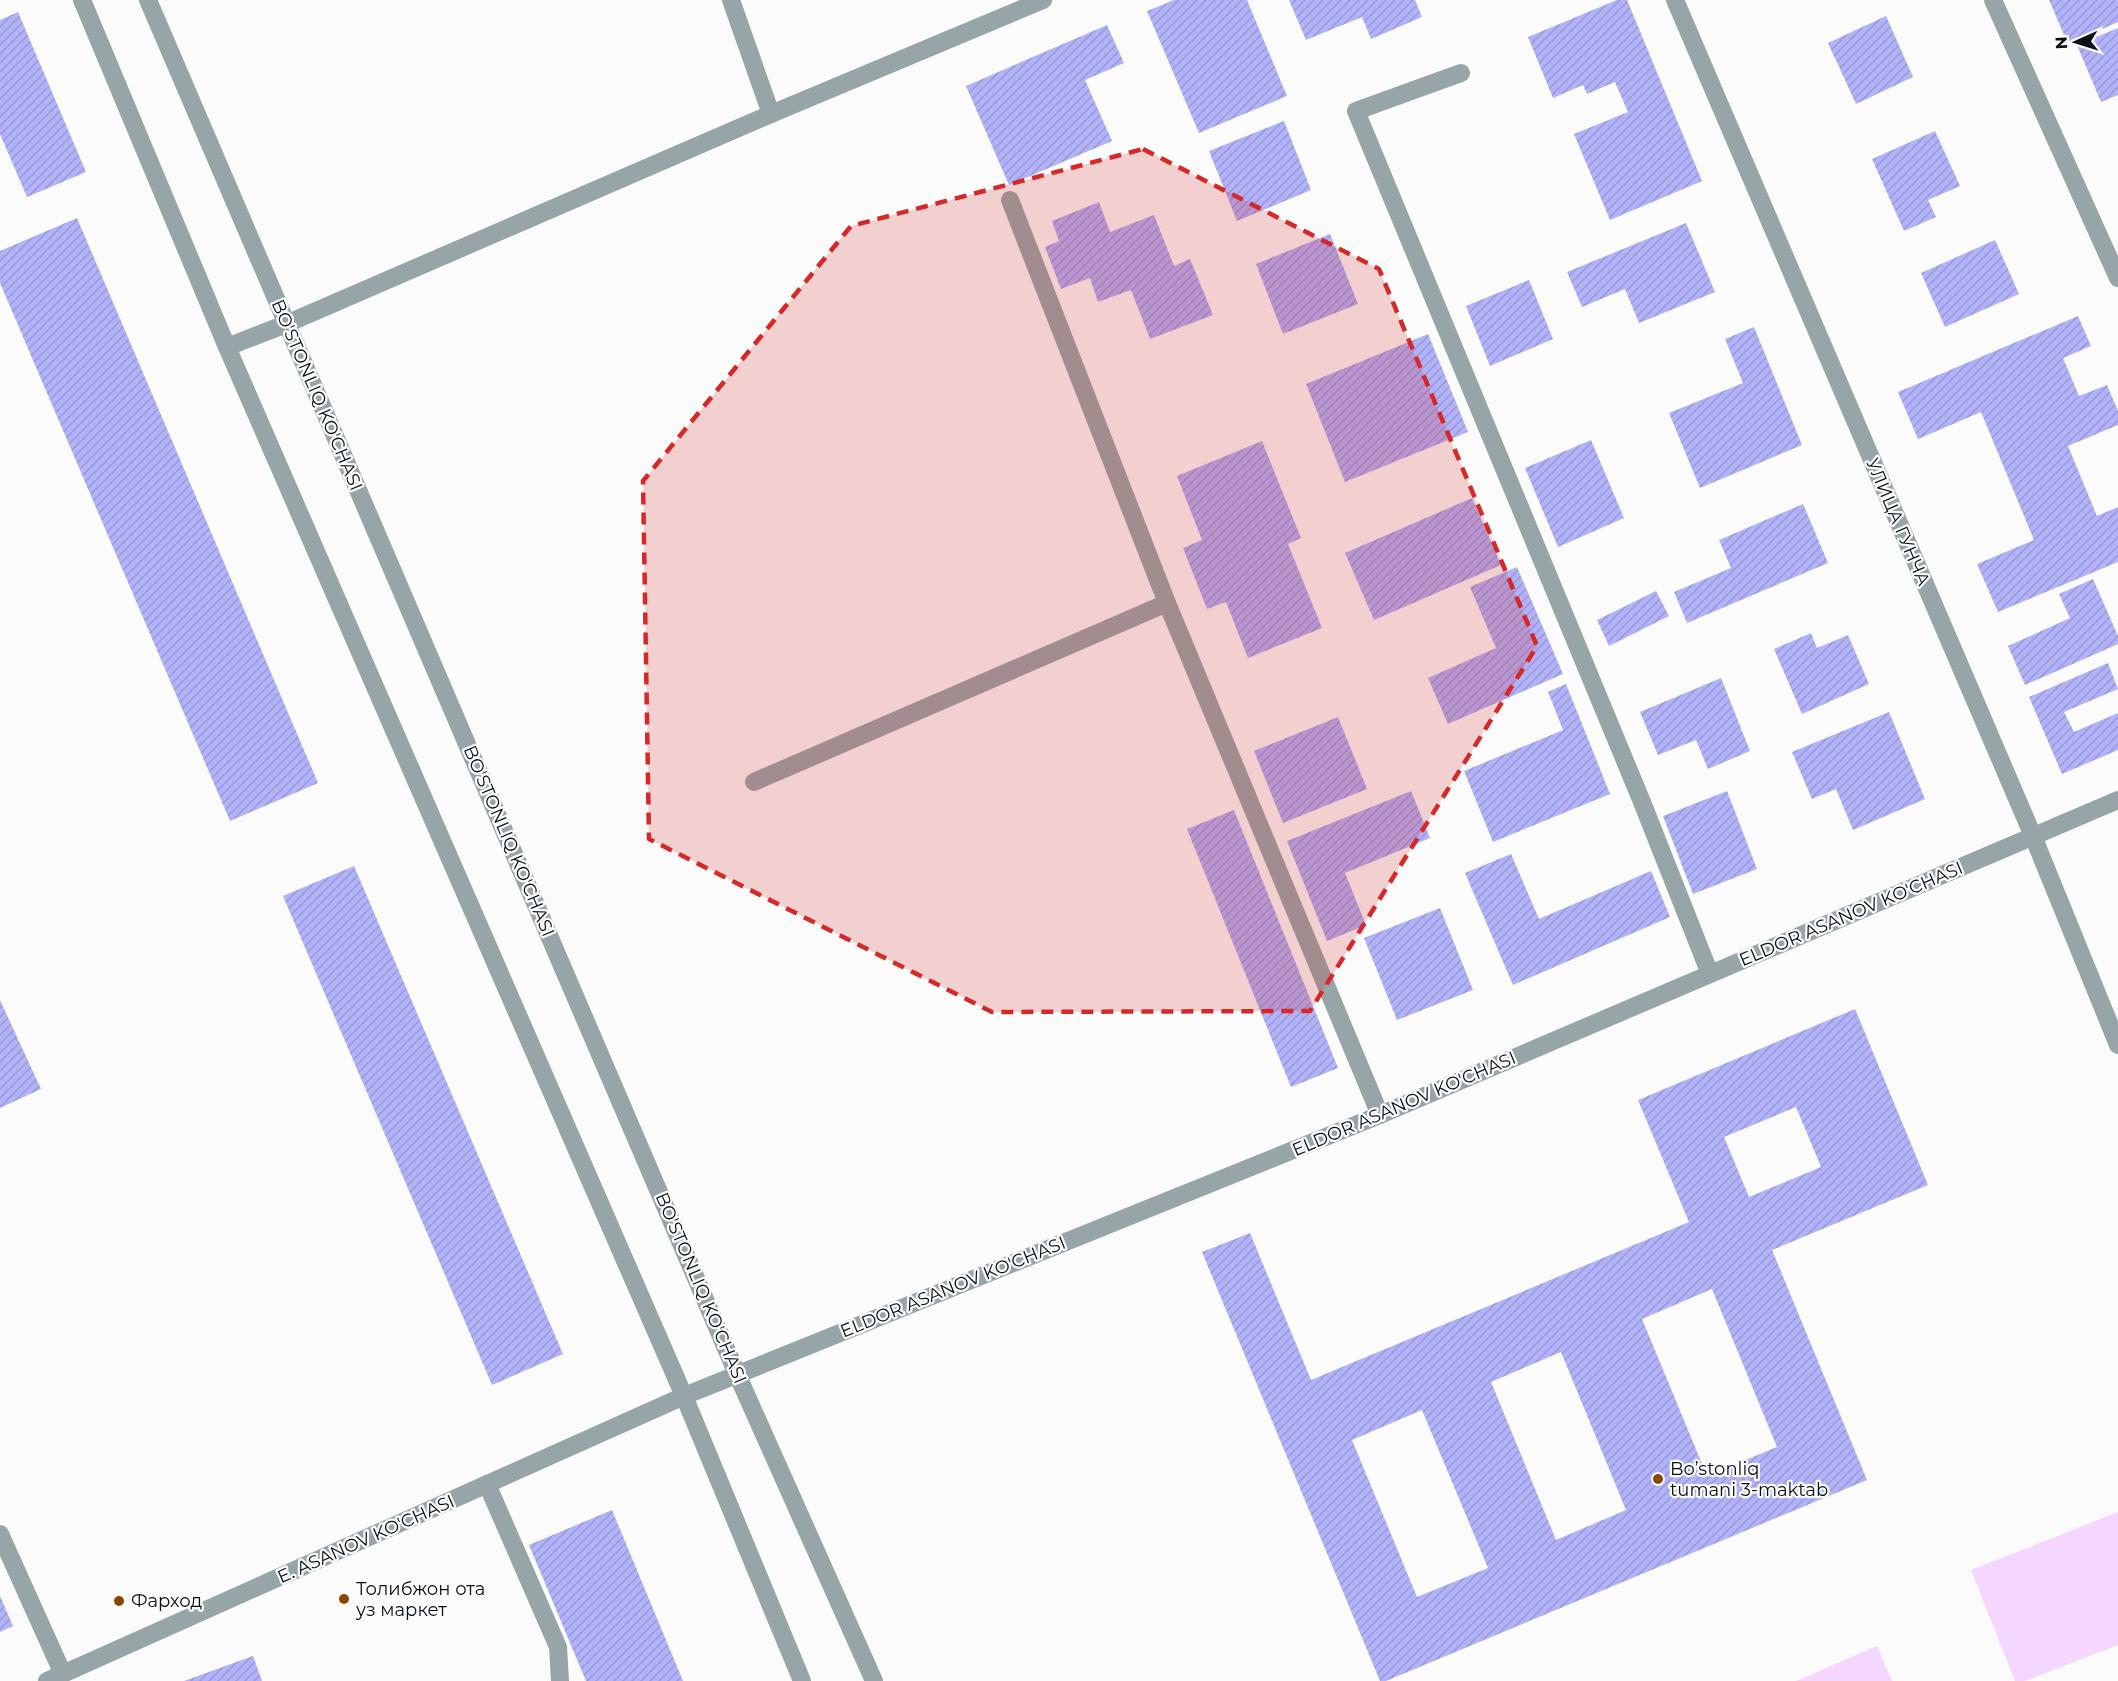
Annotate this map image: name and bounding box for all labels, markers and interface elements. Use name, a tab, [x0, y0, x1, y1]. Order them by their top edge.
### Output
north arrow	[2046, 12, 2106, 72]
text: N	[2052, 36, 2071, 50]
street label: BO'STONLIQ KO'CHASI	[267, 296, 367, 494]
street label: УЛИЦА ГУНЧА	[1861, 455, 1935, 590]
street label: BO'STONLIQ KO'CHASI	[459, 742, 559, 940]
street label: ELDOR ASANOV KO'CHASI	[1736, 857, 1966, 971]
street label: ELDOR ASANOV KO'CHASI	[1289, 1047, 1519, 1161]
street label: BO'STONLIQ KO'CHASI	[651, 1189, 751, 1387]
street label: ELDOR ASANOV KO'CHASI	[837, 1232, 1069, 1342]
place label: Bo’stonliq tumani 3-maktab	[1670, 1458, 1828, 1501]
marker: Bo’stonliq tumani 3-maktab	[1651, 1472, 1665, 1486]
street label: E. ASANOV KO'CHASI	[274, 1490, 458, 1588]
place label: Толибжон ота уз маркет	[355, 1578, 485, 1621]
place label: Фарход	[131, 1590, 203, 1612]
marker: Толибжон ота уз маркет	[337, 1592, 351, 1606]
marker: Фарход	[112, 1594, 126, 1608]

